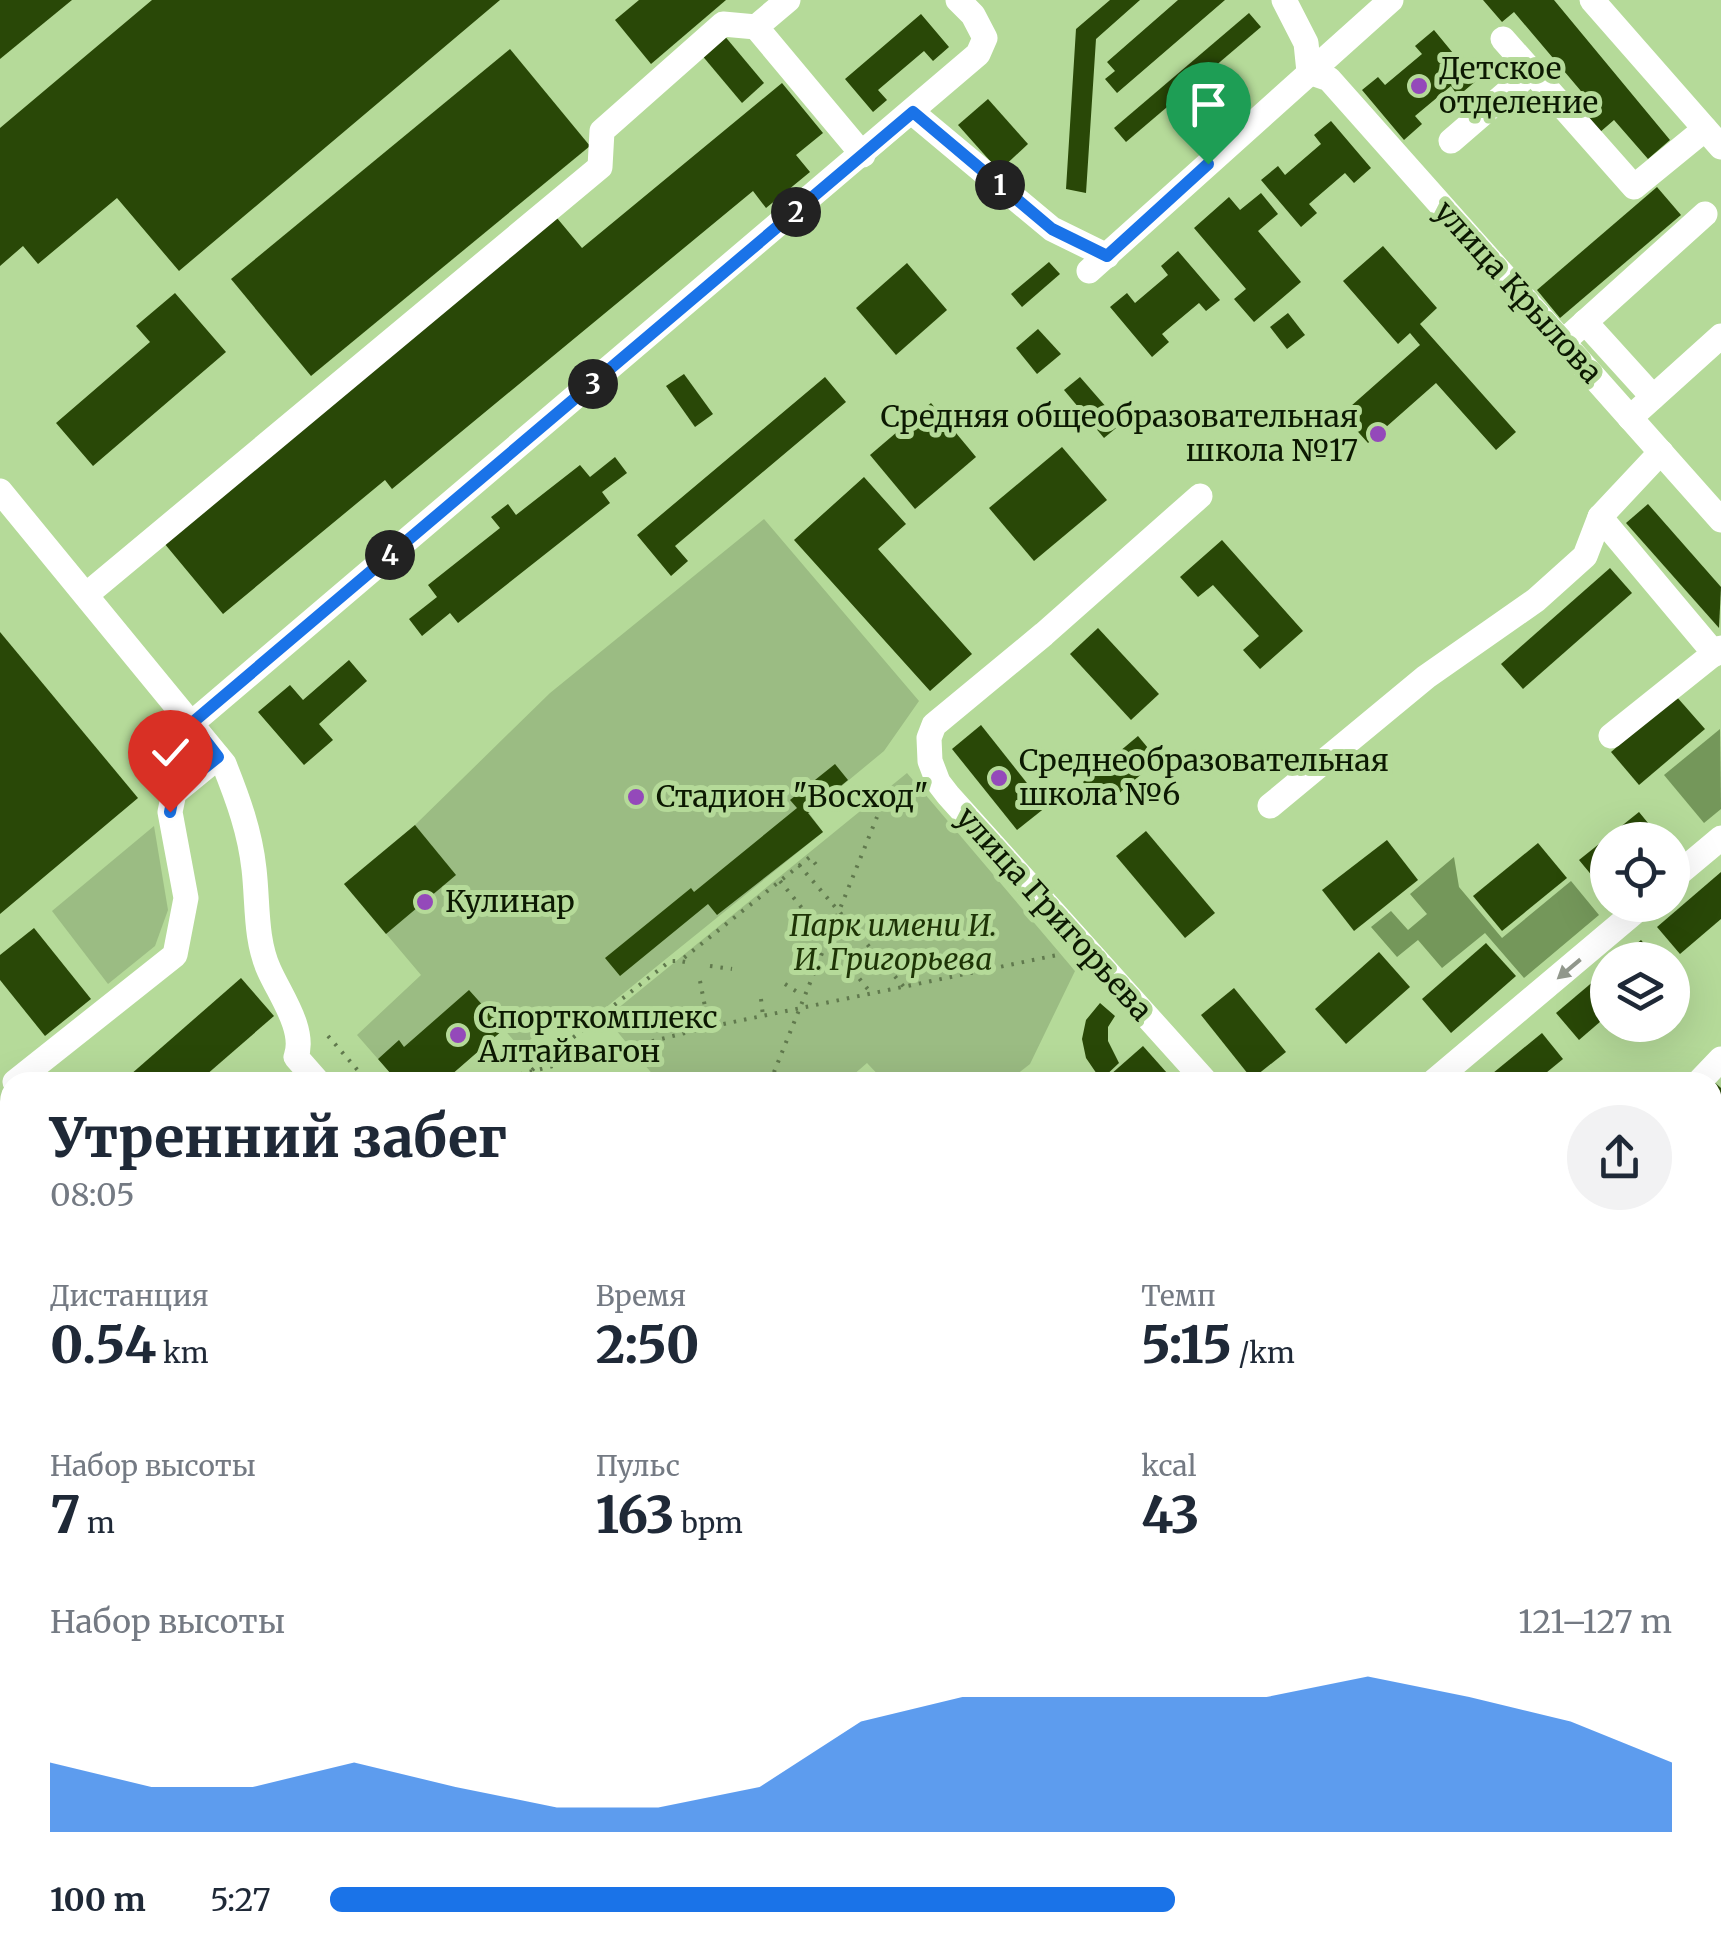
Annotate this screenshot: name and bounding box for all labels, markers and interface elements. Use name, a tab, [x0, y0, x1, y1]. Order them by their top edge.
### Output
place label: Детское отделение	[1439, 49, 1598, 121]
pin	[1166, 62, 1251, 165]
marker: Детское отделение	[1408, 75, 1430, 97]
icon: arrive	[1181, 77, 1236, 132]
pin: 1	[975, 160, 1025, 210]
text: 1	[994, 167, 1006, 203]
pin: 2	[771, 187, 821, 237]
street label: улица Крылова	[1427, 192, 1611, 391]
text: 2	[788, 194, 804, 230]
pin: 3	[568, 359, 618, 409]
text: 3	[585, 366, 601, 402]
place label: Средняя общеобразовательная школа №17	[880, 397, 1358, 469]
marker: Средняя общеобразовательная школа №17	[1367, 423, 1389, 445]
pin: 4	[365, 530, 415, 580]
text: 4	[381, 537, 399, 573]
pin	[128, 710, 213, 813]
icon: check	[143, 725, 198, 780]
place label: Среднеобразовательная школа №6	[1019, 741, 1389, 813]
marker: Среднеобразовательная школа №6	[988, 767, 1010, 789]
place label: Стадион "Восход"	[656, 777, 929, 815]
marker: Стадион "Восход"	[625, 786, 647, 808]
street label: улица Григорьева	[949, 798, 1161, 1028]
map controls	[1590, 822, 1690, 1042]
button: locate	[1590, 822, 1690, 922]
place label: Кулинар	[445, 882, 575, 920]
marker: Кулинар	[414, 891, 436, 913]
park label: Парк имени И. И. Григорьева	[789, 906, 997, 978]
button: layers	[1590, 942, 1690, 1042]
one-way arrow	[1557, 957, 1582, 979]
place label: Спорткомплекс Алтайвагон	[477, 998, 718, 1070]
marker: Спорткомплекс Алтайвагон	[447, 1024, 469, 1046]
text: Утренний забег	[50, 1103, 507, 1172]
button: share	[1567, 1105, 1672, 1210]
text: 08:05	[50, 1175, 135, 1215]
text: Дистанция	[50, 1278, 209, 1314]
text: Время	[596, 1278, 686, 1314]
text: Темп	[1141, 1278, 1216, 1314]
text: 0.54	[50, 1314, 156, 1377]
text: 2:50	[596, 1314, 699, 1377]
text: 5:15	[1141, 1314, 1232, 1377]
text: km	[156, 1335, 209, 1371]
text: /km	[1232, 1335, 1295, 1371]
text: Набор высоты	[50, 1448, 256, 1484]
text: Пульс	[596, 1448, 680, 1484]
text: kcal	[1141, 1448, 1196, 1484]
text: 7	[50, 1484, 80, 1547]
text: 163	[596, 1484, 674, 1547]
text: 43	[1141, 1484, 1199, 1547]
text: m	[80, 1505, 115, 1541]
text: bpm	[674, 1505, 743, 1541]
text: Набор высоты	[50, 1602, 285, 1642]
text: 121–127 m	[1518, 1602, 1672, 1642]
text: 100 m	[50, 1880, 146, 1920]
text: 5:27	[210, 1880, 271, 1920]

